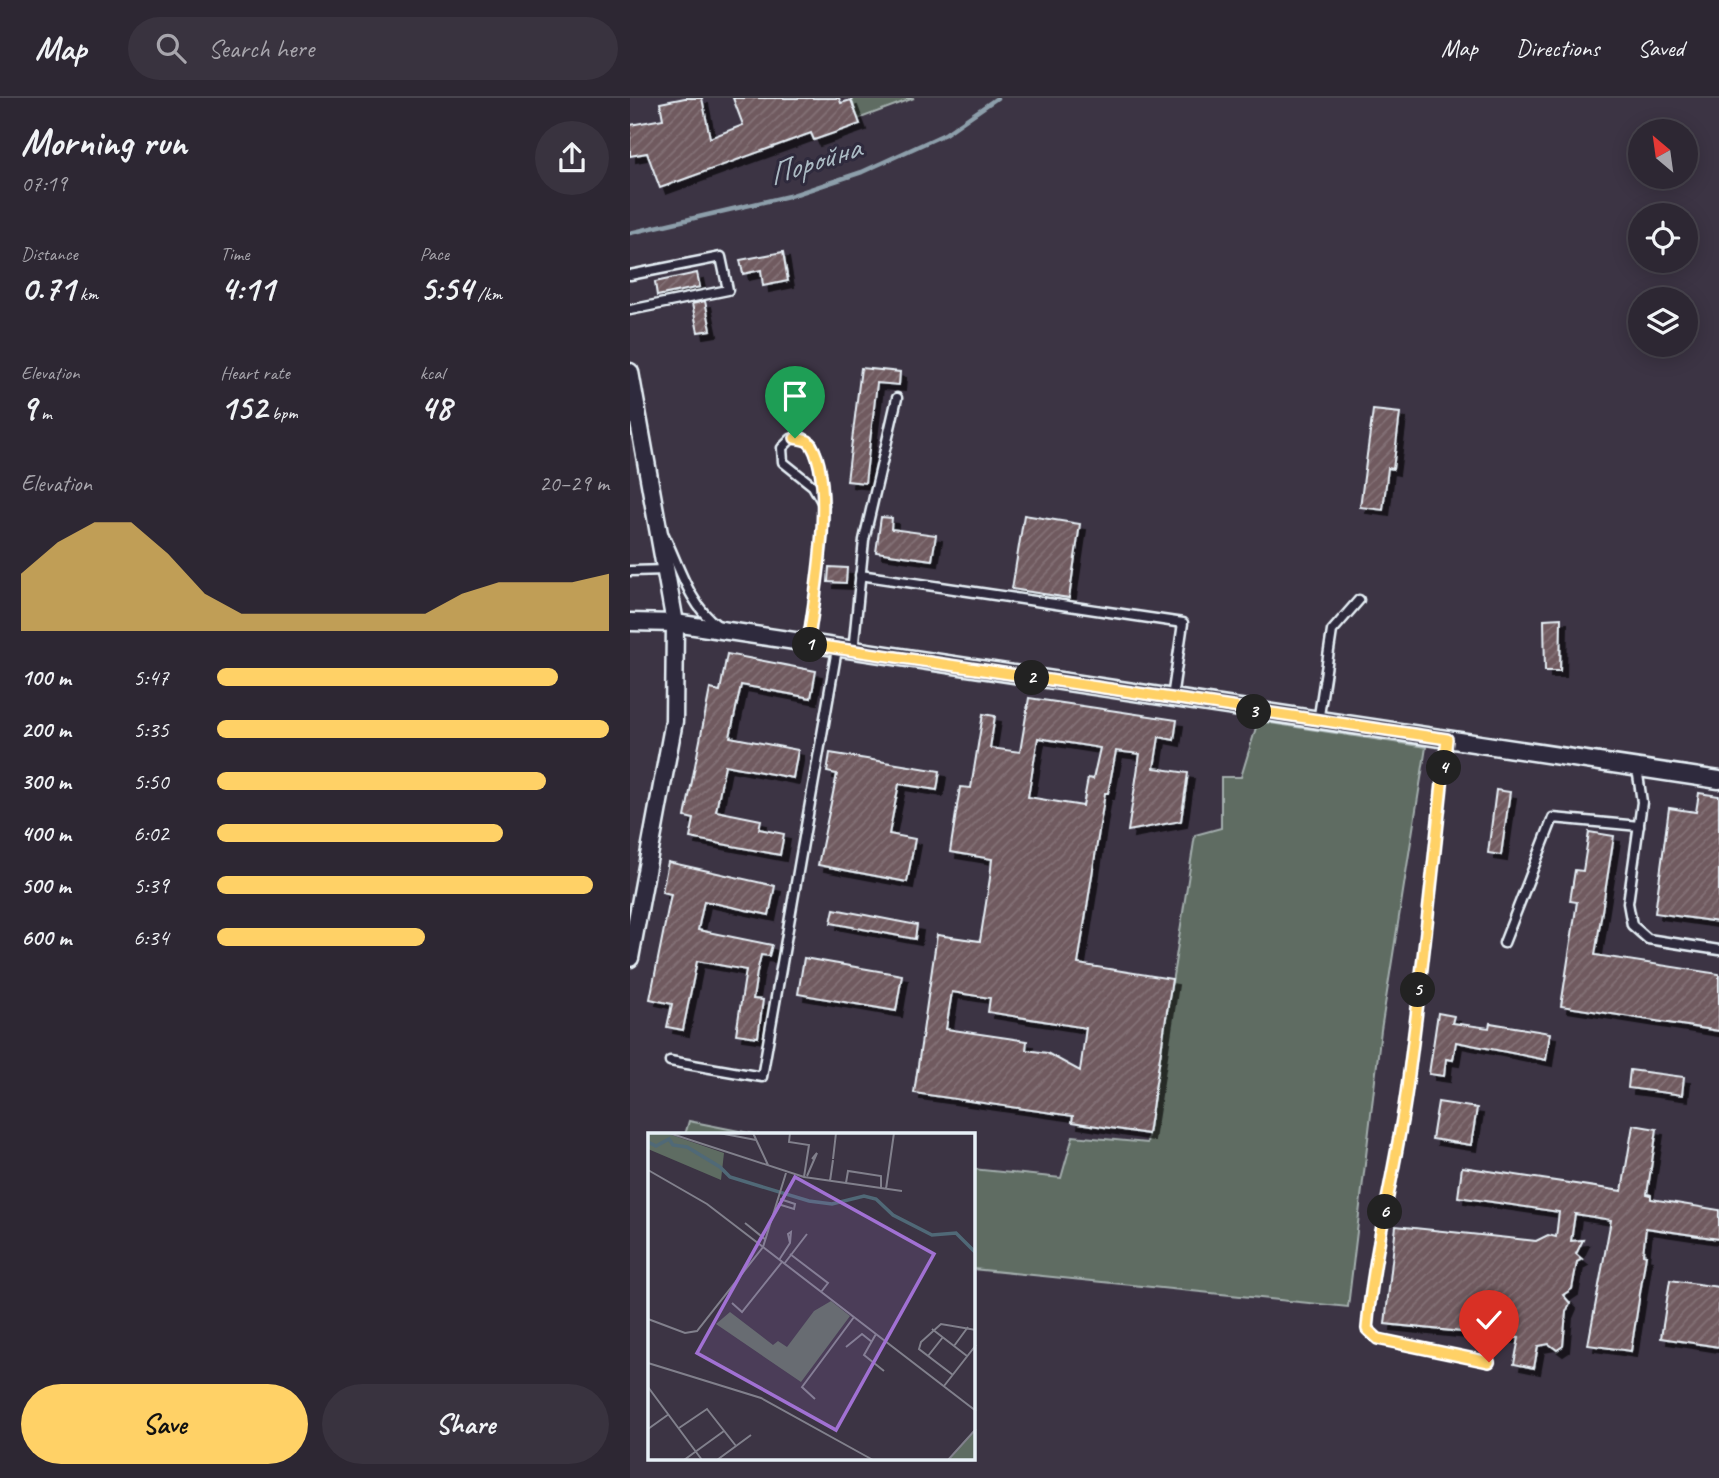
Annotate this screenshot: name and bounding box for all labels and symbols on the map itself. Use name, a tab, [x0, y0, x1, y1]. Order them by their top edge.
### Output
north arrow	[1628, 119, 1698, 189]
water label: Поройна	[763, 126, 868, 195]
pin	[765, 366, 825, 438]
pin: 1	[792, 628, 828, 662]
pin: 2	[1014, 660, 1050, 696]
pin: 3	[1236, 694, 1272, 730]
pin: 4	[1426, 750, 1462, 786]
pin: 5	[1400, 972, 1436, 1008]
inset map	[648, 1133, 975, 1460]
pin: 6	[1368, 1194, 1402, 1230]
pin	[1459, 1290, 1519, 1362]

